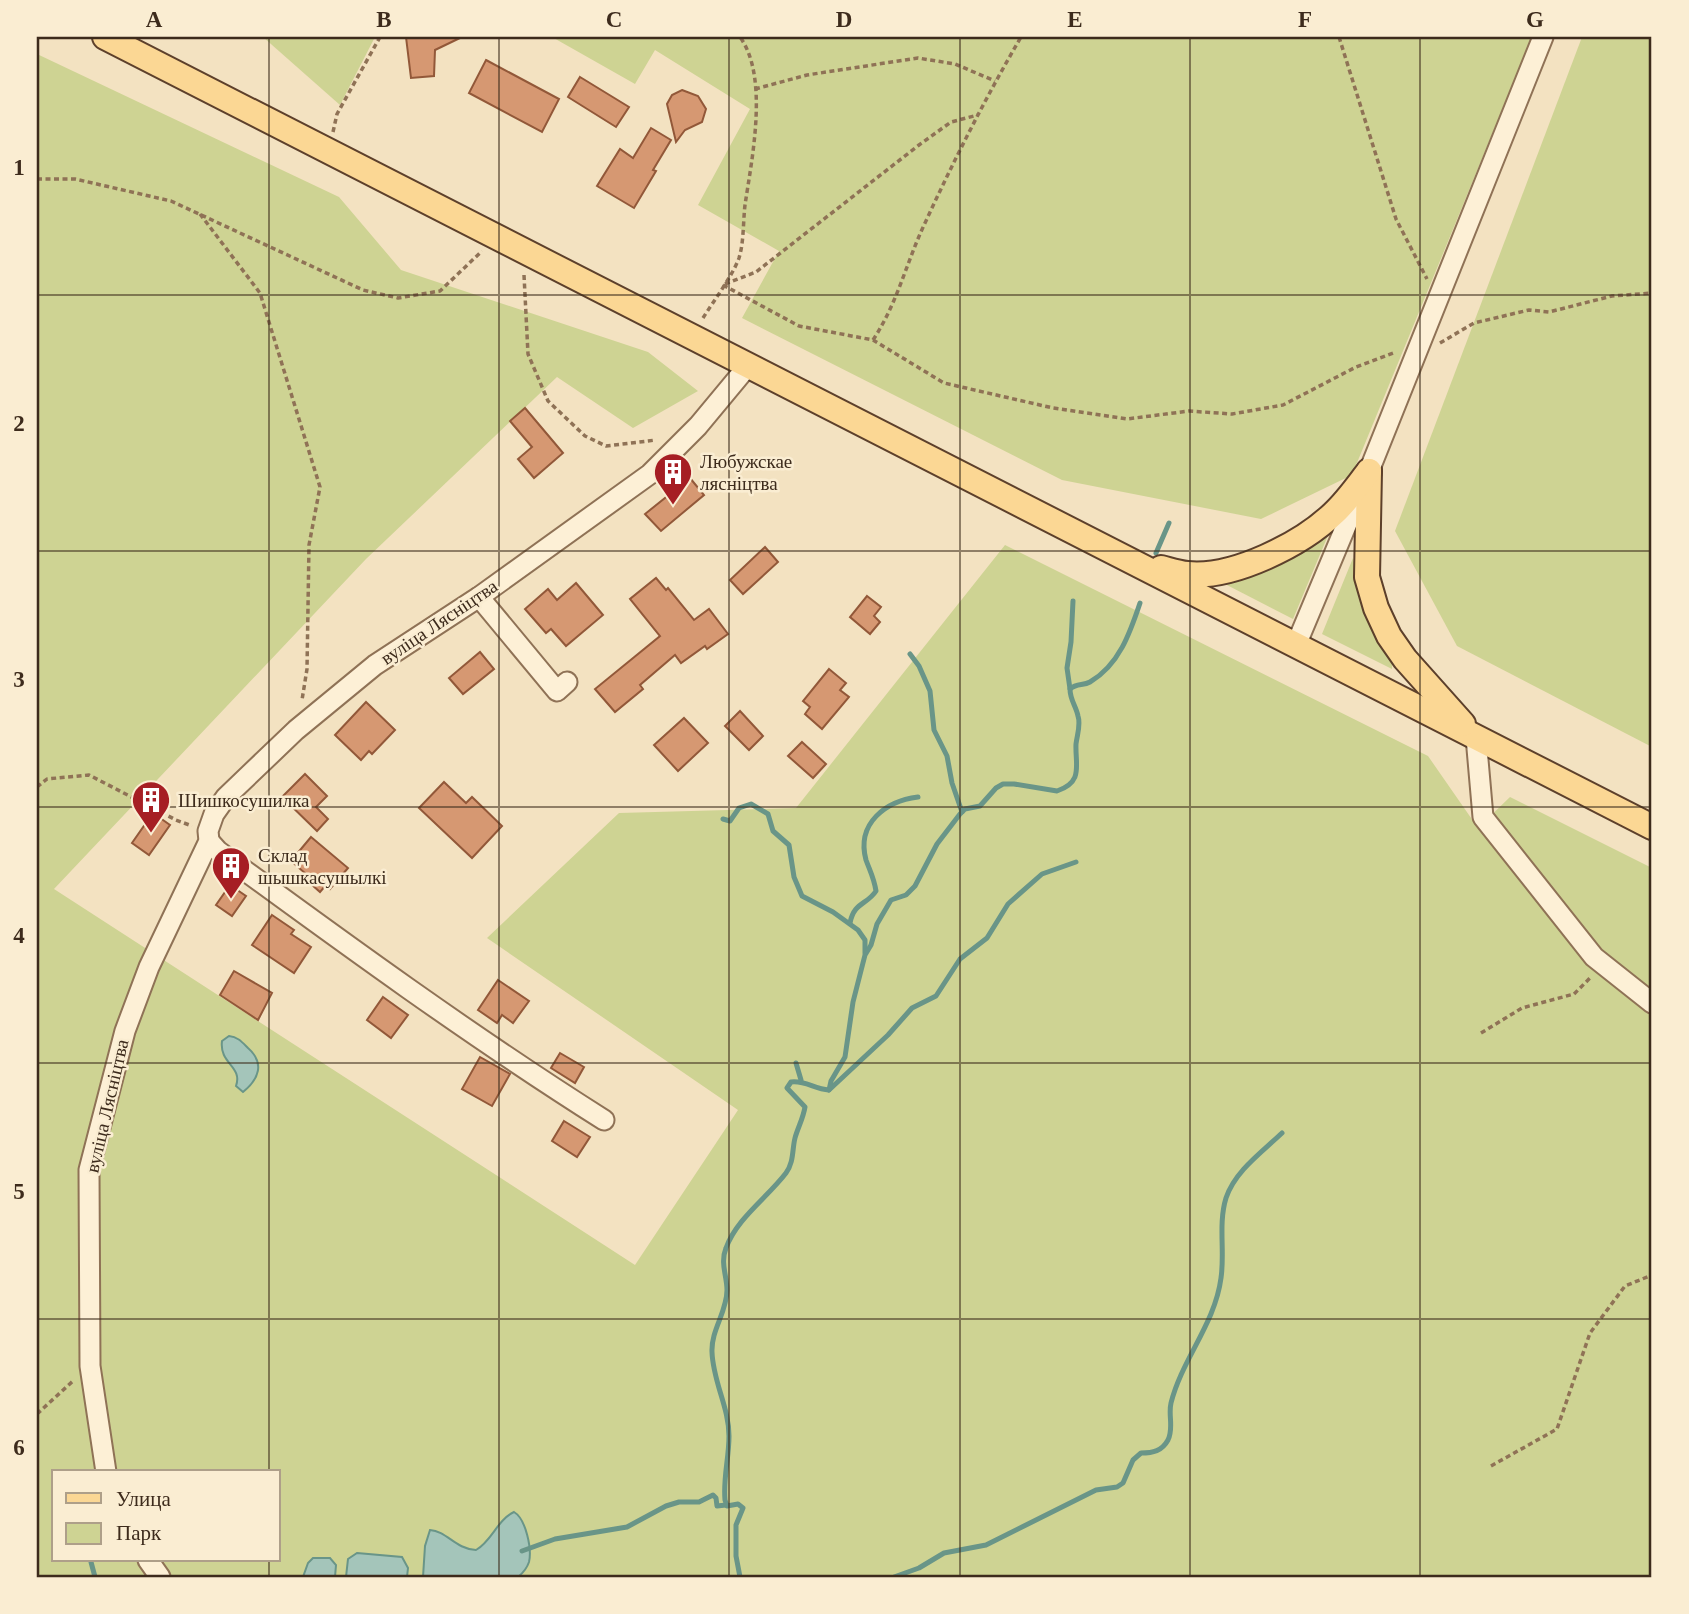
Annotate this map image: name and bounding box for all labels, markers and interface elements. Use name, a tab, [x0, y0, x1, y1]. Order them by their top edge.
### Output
text: A	[146, 7, 163, 32]
text: B	[376, 7, 392, 32]
text: C	[606, 7, 622, 32]
text: D	[836, 7, 852, 32]
text: E	[1067, 7, 1083, 32]
text: F	[1298, 7, 1312, 32]
text: G	[1526, 7, 1544, 32]
text: 1	[13, 155, 25, 180]
text: 2	[13, 411, 25, 436]
building icon: Любужскае лясніцтва	[652, 451, 694, 506]
place label: Любужскае лясніцтва	[700, 451, 792, 494]
street label: вуліца Лясніцтва	[377, 575, 502, 669]
text: 3	[13, 667, 25, 692]
building icon: Шишкосушилка	[130, 779, 172, 834]
place label: Шишкосушилка	[178, 790, 310, 811]
building icon: Склад шышкасушылкі	[210, 845, 252, 900]
place label: Склад шышкасушылкі	[258, 845, 386, 888]
text: 4	[13, 923, 25, 948]
street label: вуліца Лясніцтва	[81, 1037, 133, 1175]
text: 5	[13, 1179, 25, 1204]
text: 6	[13, 1435, 25, 1460]
legend	[52, 1470, 280, 1562]
text: Улица	[116, 1487, 171, 1511]
text: Парк	[116, 1521, 162, 1545]

